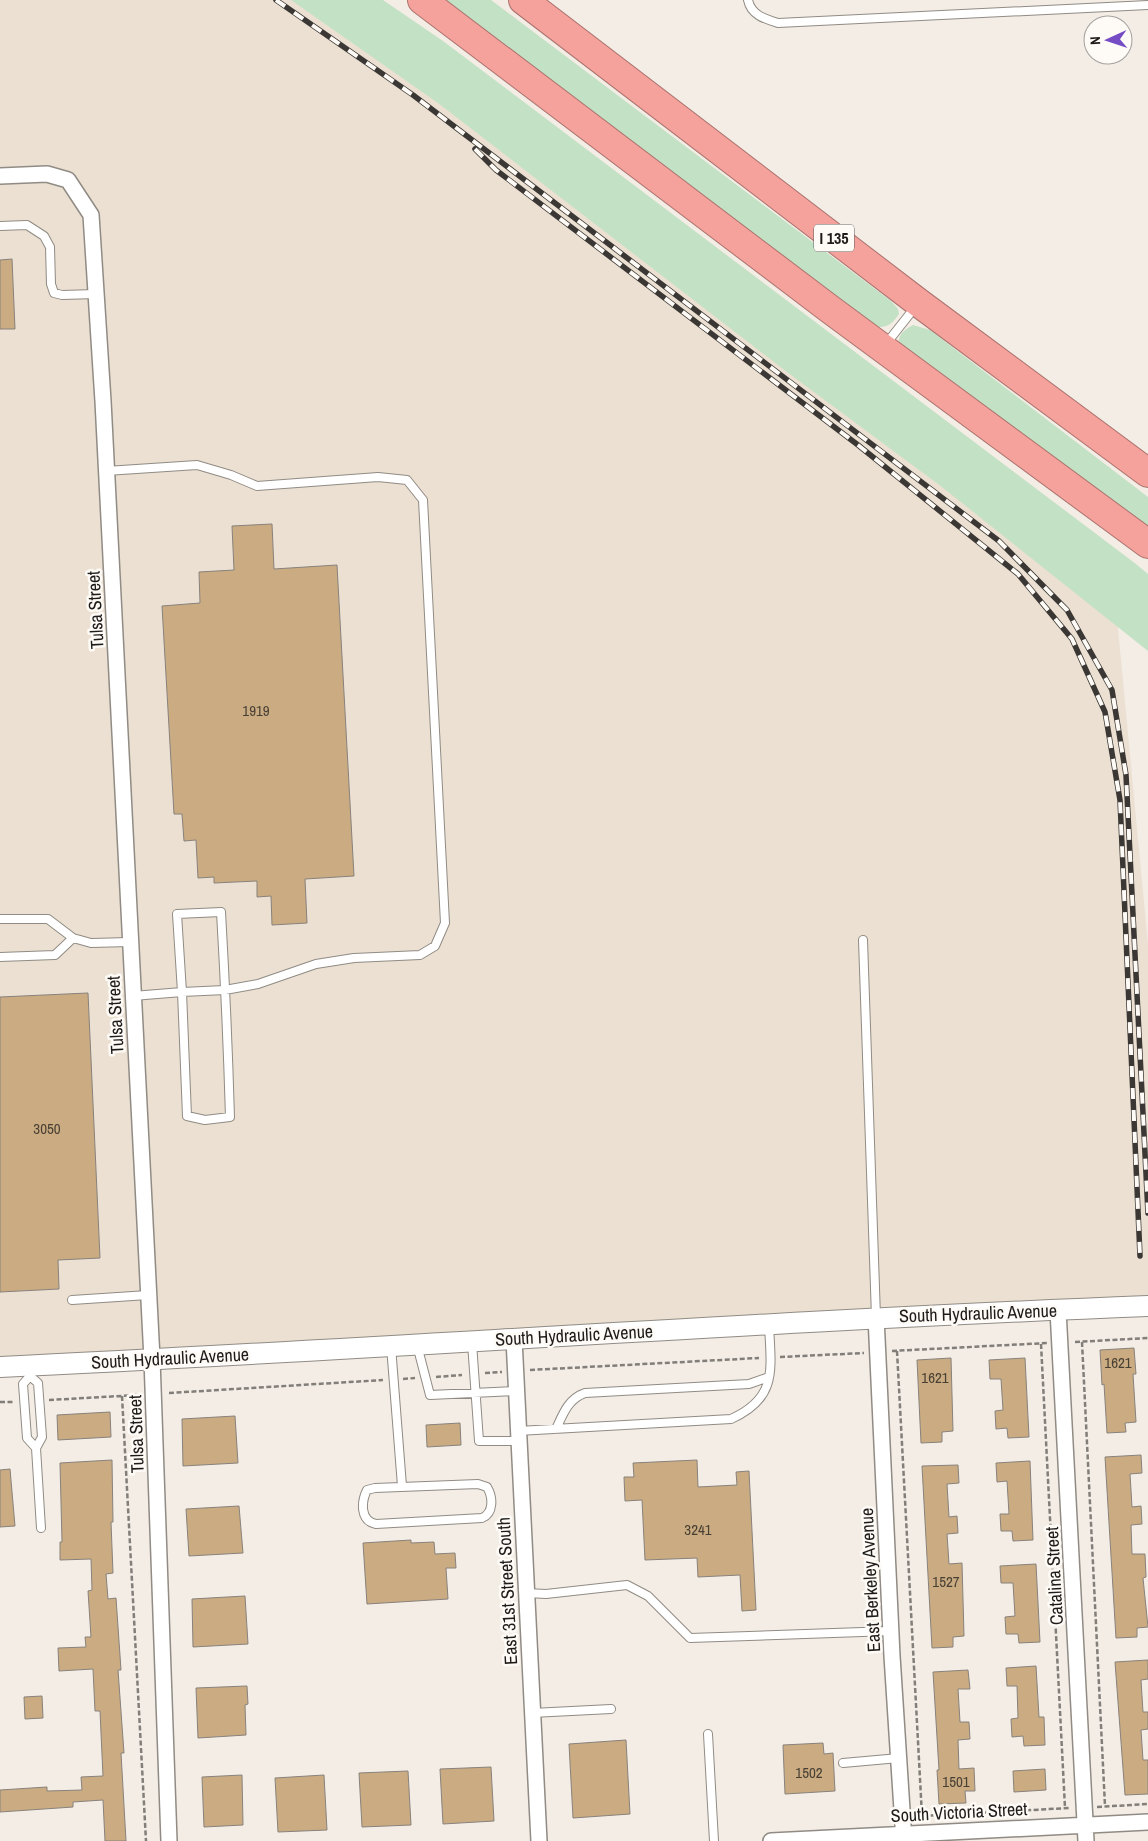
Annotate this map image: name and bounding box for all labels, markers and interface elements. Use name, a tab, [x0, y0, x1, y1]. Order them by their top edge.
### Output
north arrow	[1083, 15, 1133, 65]
text: N	[1086, 36, 1104, 45]
road number: I 135	[814, 224, 854, 252]
street label: Tulsa Street	[80, 570, 110, 650]
house number: 1919	[242, 700, 270, 721]
street label: Tulsa Street	[100, 975, 130, 1055]
house number: 3050	[33, 1118, 61, 1139]
street label: South Hydraulic Avenue	[899, 1298, 1057, 1328]
street label: South Hydraulic Avenue	[494, 1318, 654, 1352]
street label: South Hydraulic Avenue	[90, 1341, 250, 1375]
house number: 1621	[1104, 1352, 1132, 1373]
house number: 1621	[921, 1367, 949, 1388]
street label: Tulsa Street	[122, 1394, 150, 1474]
street label: East Berkeley Avenue	[854, 1507, 886, 1653]
street label: East 31st Street South	[491, 1517, 523, 1665]
house number: 3241	[684, 1519, 712, 1540]
street label: Catalina Street	[1039, 1526, 1069, 1626]
house number: 1527	[932, 1571, 960, 1592]
house number: 1502	[795, 1762, 823, 1783]
house number: 1501	[942, 1771, 970, 1792]
street label: South Victoria Street	[890, 1796, 1028, 1828]

